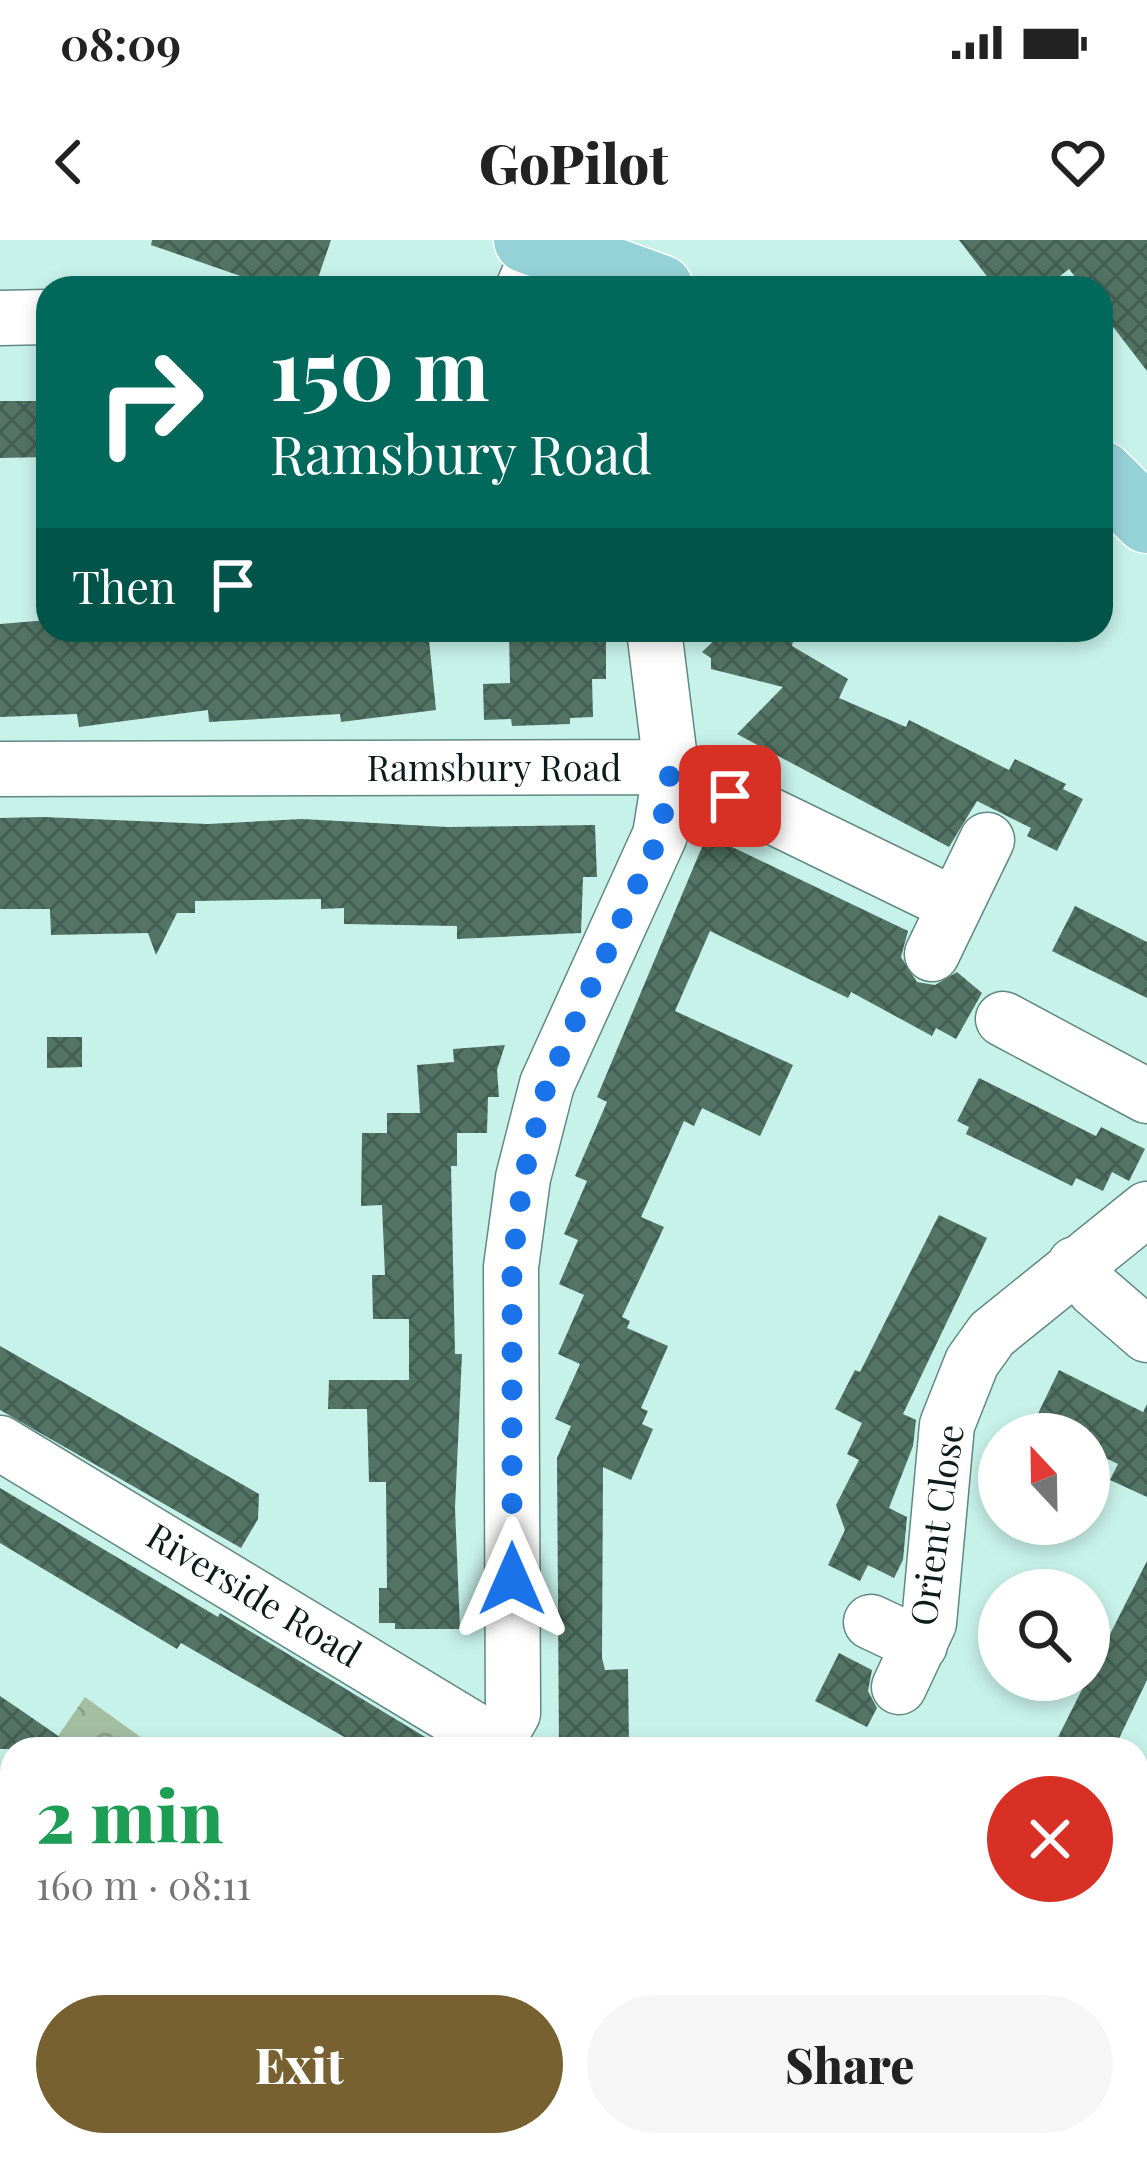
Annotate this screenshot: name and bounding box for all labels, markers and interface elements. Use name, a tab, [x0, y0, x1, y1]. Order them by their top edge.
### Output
text: 08:09	[60, 12, 181, 72]
text: GoPilot	[479, 126, 668, 198]
icon: back	[36, 129, 102, 195]
icon: heart	[1045, 129, 1111, 195]
text: 150 m	[270, 310, 490, 422]
icon: right	[72, 324, 228, 480]
text: Ramsbury Road	[270, 417, 652, 489]
icon: arrive	[200, 552, 266, 618]
text: Then	[72, 555, 176, 615]
street label: Ramsbury Road	[367, 742, 621, 790]
pin	[679, 745, 781, 847]
icon: arrive	[697, 763, 763, 829]
north arrow	[978, 1413, 1110, 1545]
map controls	[978, 1413, 1110, 1701]
street label: Orient Close	[897, 1421, 973, 1628]
street label: Riverside Road	[139, 1510, 371, 1676]
position arrow	[449, 1516, 575, 1642]
button: search	[978, 1569, 1110, 1701]
text: 2 min	[36, 1765, 224, 1861]
button: close	[987, 1776, 1113, 1902]
text: 160 m · 08:11	[36, 1858, 251, 1910]
button: Exit	[36, 1995, 563, 2133]
button: Share	[587, 1995, 1113, 2133]

